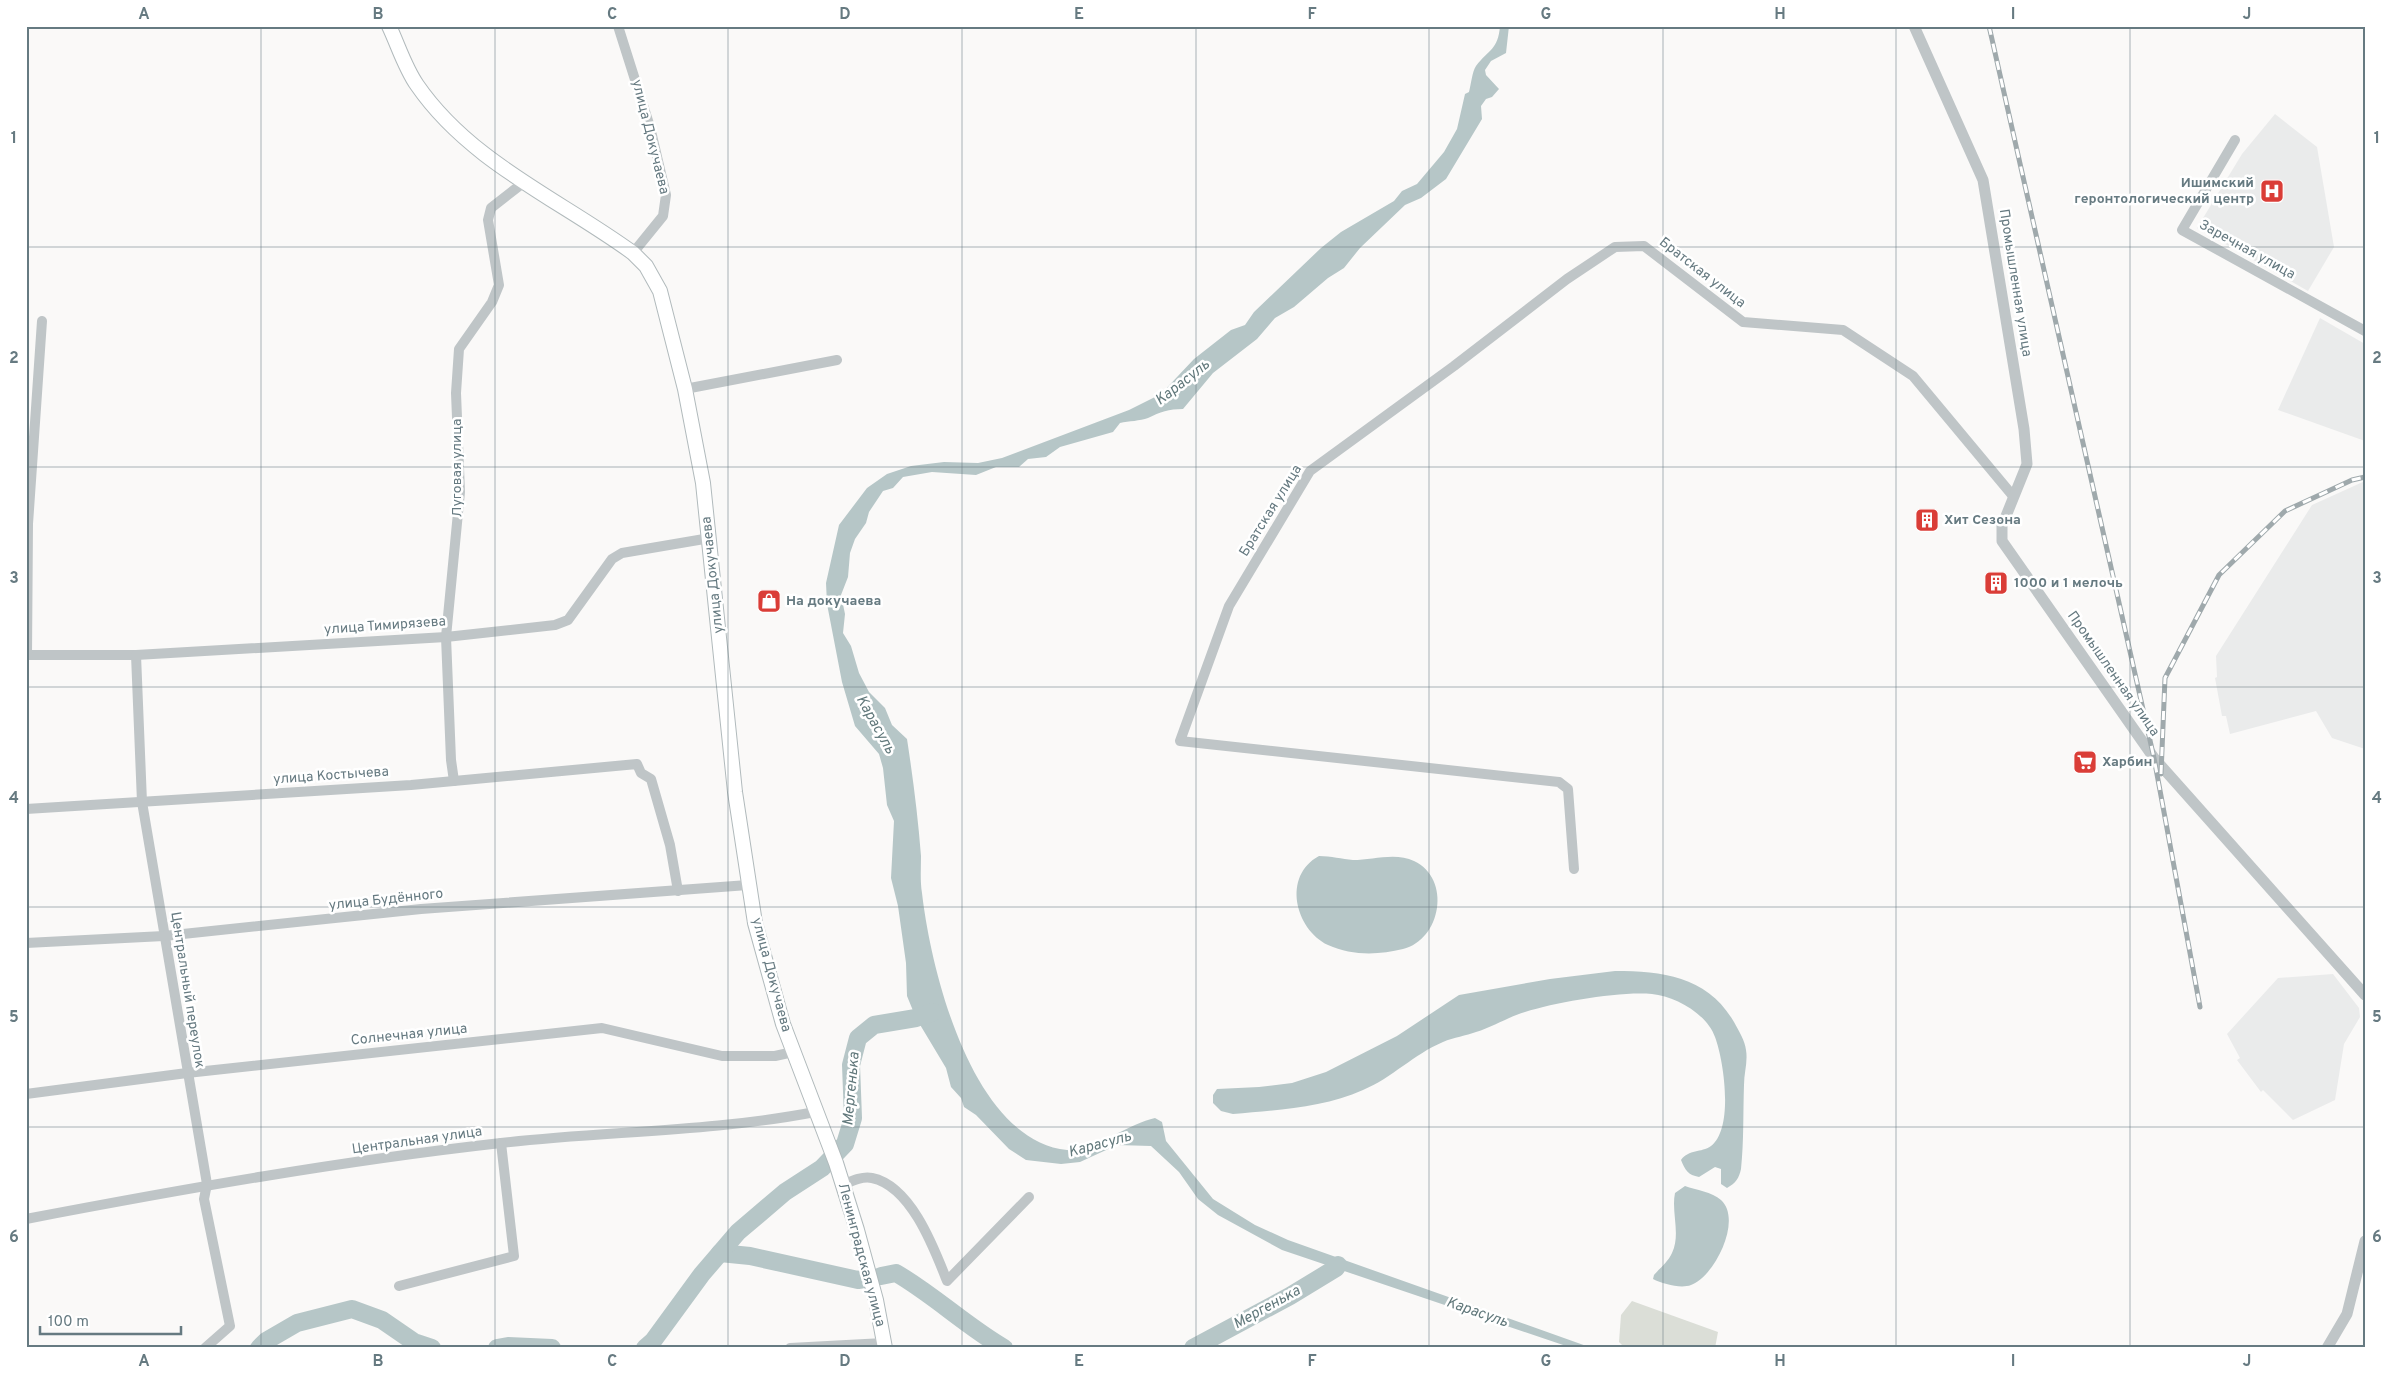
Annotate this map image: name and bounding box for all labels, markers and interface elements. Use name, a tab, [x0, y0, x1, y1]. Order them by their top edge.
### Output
text: A	[138, 5, 150, 25]
text: B	[372, 5, 384, 25]
text: C	[607, 5, 617, 25]
text: D	[839, 5, 851, 25]
text: E	[1074, 5, 1084, 25]
text: F	[1307, 5, 1317, 25]
text: G	[1541, 5, 1551, 25]
text: H	[1774, 5, 1786, 25]
text: I	[2011, 5, 2015, 25]
text: J	[2243, 5, 2251, 25]
street label: улица Докучаева	[628, 78, 672, 196]
text: 1	[11, 129, 17, 149]
text: 1	[2374, 129, 2380, 149]
place label: Ишимский геронтологический центр	[2074, 175, 2254, 208]
hospital icon: Ишимский геронтологический центр	[2259, 178, 2285, 204]
street label: Промышленная улица	[1995, 208, 2035, 358]
street label: Заречная улица	[2196, 217, 2298, 283]
street label: Братская улица	[1655, 234, 1749, 312]
text: 2	[9, 349, 19, 369]
text: 2	[2372, 349, 2382, 369]
water label: Карасуль	[1152, 356, 1214, 410]
street label: Луговая улица	[449, 419, 466, 517]
street label: Братская улица	[1236, 462, 1306, 560]
building icon: Хит Сезона	[1914, 507, 1940, 533]
place label: Хит Сезона	[1944, 512, 2021, 529]
street label: улица Докучаева	[698, 516, 728, 634]
text: 3	[9, 569, 19, 589]
text: 3	[2372, 569, 2382, 589]
building icon: 1000 и 1 мелочь	[1983, 570, 2009, 596]
place label: 1000 и 1 мелочь	[2014, 575, 2123, 592]
shop icon: На докучаева	[756, 588, 782, 614]
place label: На докучаева	[786, 593, 881, 610]
street label: Промышленная улица	[2063, 608, 2163, 740]
street label: улица Тимирязева	[324, 613, 446, 639]
water label: Карасуль	[851, 692, 899, 758]
supermarket icon: Харбин	[2072, 749, 2098, 775]
place label: Харбин	[2102, 754, 2152, 771]
street label: улица Костычева	[273, 763, 389, 789]
text: 4	[9, 789, 19, 809]
text: 4	[2372, 789, 2382, 809]
street label: улица Будённого	[328, 886, 444, 914]
street label: Центральный переулок	[166, 911, 208, 1069]
street label: улица Докучаева	[748, 916, 794, 1034]
text: 5	[9, 1008, 19, 1028]
text: 5	[2372, 1008, 2382, 1028]
street label: Солнечная улица	[350, 1020, 468, 1050]
water label: Мергенька	[839, 1051, 865, 1127]
street label: Центральная улица	[351, 1123, 483, 1159]
water label: Карасуль	[1066, 1127, 1134, 1162]
street label: Ленинградская улица	[834, 1181, 888, 1329]
text: 6	[9, 1228, 19, 1248]
text: 6	[2372, 1228, 2382, 1248]
water label: Мергенька	[1230, 1282, 1304, 1334]
water label: Карасуль	[1444, 1294, 1511, 1333]
scale bar	[40, 1304, 181, 1336]
text: 100 m	[48, 1313, 89, 1332]
text: A	[138, 1352, 150, 1372]
text: B	[372, 1352, 384, 1372]
text: C	[607, 1352, 617, 1372]
text: D	[839, 1352, 851, 1372]
text: E	[1074, 1352, 1084, 1372]
text: F	[1307, 1352, 1317, 1372]
text: G	[1541, 1352, 1551, 1372]
text: H	[1774, 1352, 1786, 1372]
text: I	[2011, 1352, 2015, 1372]
text: J	[2243, 1352, 2251, 1372]

